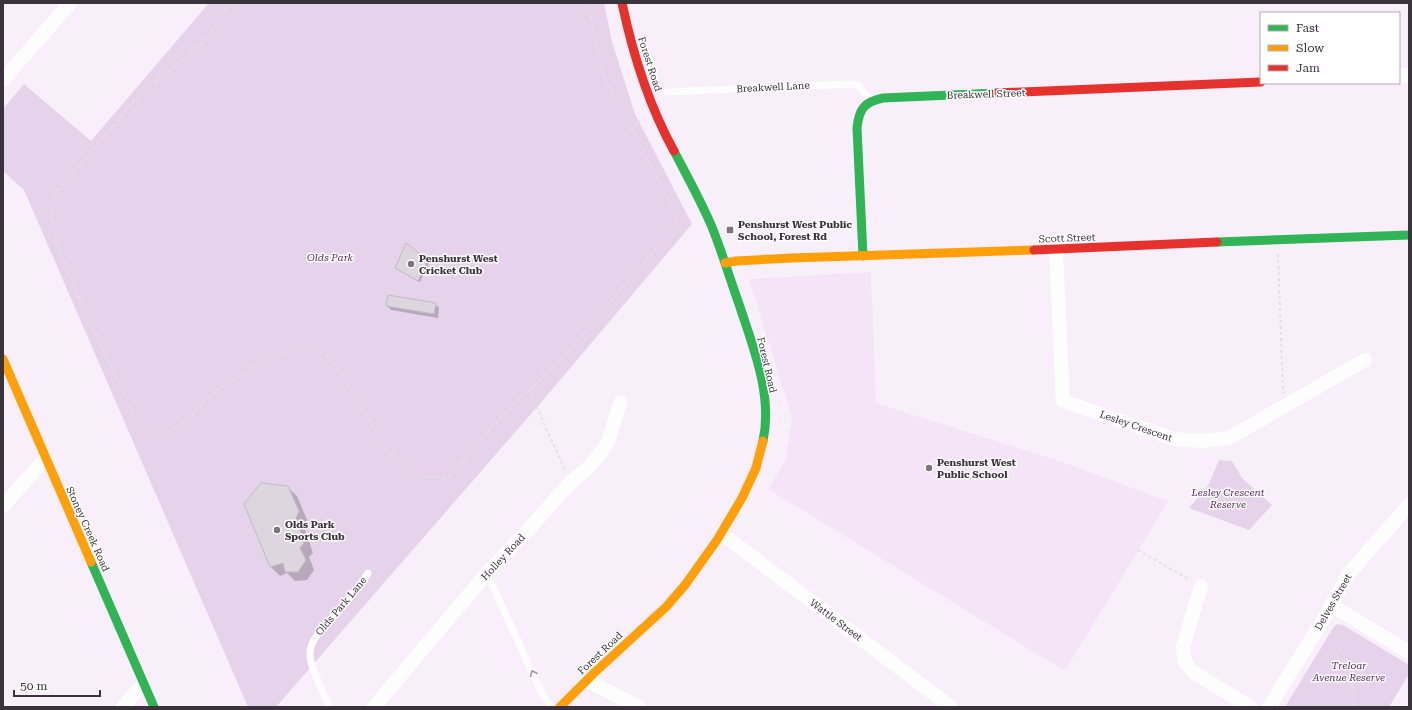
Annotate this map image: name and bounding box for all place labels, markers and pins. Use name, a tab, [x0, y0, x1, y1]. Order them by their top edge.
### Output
place label: Penshurst West Public School, Forest Rd	[738, 219, 852, 242]
marker: Penshurst West Public School, Forest Rd	[725, 225, 735, 235]
place label: Penshurst West Cricket Club	[419, 253, 498, 276]
marker: Penshurst West Cricket Club	[406, 259, 416, 269]
place label: Penshurst West Public School	[937, 457, 1016, 480]
marker: Penshurst West Public School	[924, 463, 934, 473]
place label: Olds Park Sports Club	[285, 519, 345, 542]
marker: Olds Park Sports Club	[272, 525, 282, 535]

